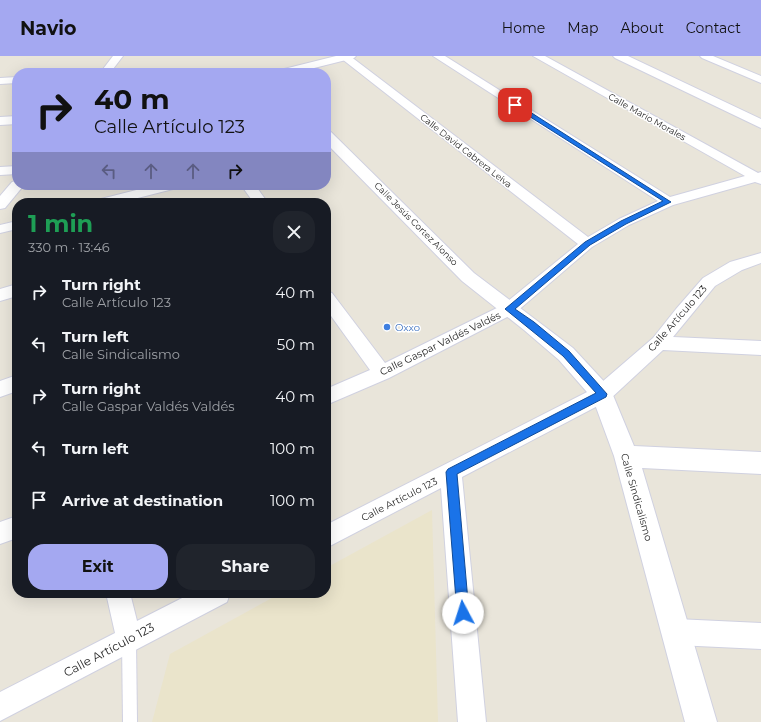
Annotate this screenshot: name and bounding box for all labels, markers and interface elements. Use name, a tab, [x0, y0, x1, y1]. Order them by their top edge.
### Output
text: Navio	[20, 17, 76, 40]
text: Home	[502, 19, 545, 37]
text: Map	[567, 19, 598, 37]
text: About	[620, 19, 664, 37]
text: Contact	[686, 19, 741, 37]
text: 40 m	[94, 82, 170, 116]
icon: right	[28, 84, 80, 136]
pin	[498, 88, 532, 122]
street label: Calle Mario Morales	[606, 91, 689, 143]
icon: arrive	[504, 94, 526, 116]
street label: Calle David Cabrera Leiva	[418, 111, 514, 190]
text: Calle Artículo 123	[94, 116, 245, 138]
icon: left	[98, 160, 120, 182]
icon: ahead	[140, 160, 162, 182]
icon: ahead	[182, 160, 204, 182]
icon: right	[224, 160, 246, 182]
street label: Calle Jesús Cortez Alonso	[372, 180, 461, 268]
text: 1 min	[28, 209, 93, 238]
button: close	[273, 211, 315, 253]
text: 330 m · 13:46	[28, 239, 110, 255]
text: Turn right	[62, 275, 141, 294]
icon: right	[28, 281, 50, 303]
street label: Calle Artículo 123	[645, 282, 710, 354]
text: 40 m	[275, 283, 315, 302]
text: Calle Artículo 123	[62, 294, 171, 310]
street label: Calle Gaspar Valdés Valdés	[378, 308, 503, 378]
place label: Oxxo	[395, 321, 420, 334]
marker: Oxxo	[382, 322, 392, 332]
text: Turn left	[62, 327, 129, 346]
icon: left	[28, 333, 50, 355]
text: 50 m	[277, 335, 315, 354]
text: Calle Sindicalismo	[62, 346, 180, 362]
text: Turn right	[62, 379, 141, 398]
icon: right	[28, 385, 50, 407]
text: 40 m	[275, 387, 315, 406]
text: Calle Gaspar Valdés Valdés	[62, 398, 235, 414]
icon: left	[28, 437, 50, 459]
text: Turn left	[62, 439, 129, 458]
text: 100 m	[270, 439, 315, 458]
street label: Calle Sindicalismo	[618, 452, 655, 543]
street label: Calle Artículo 123	[359, 474, 440, 524]
icon: arrive	[28, 489, 50, 511]
text: Arrive at destination	[62, 491, 223, 510]
text: 100 m	[270, 491, 315, 510]
button: Exit	[28, 544, 168, 590]
button: Share	[176, 544, 315, 590]
position arrow	[442, 592, 484, 634]
street label: Calle Artículo 123	[61, 619, 157, 680]

